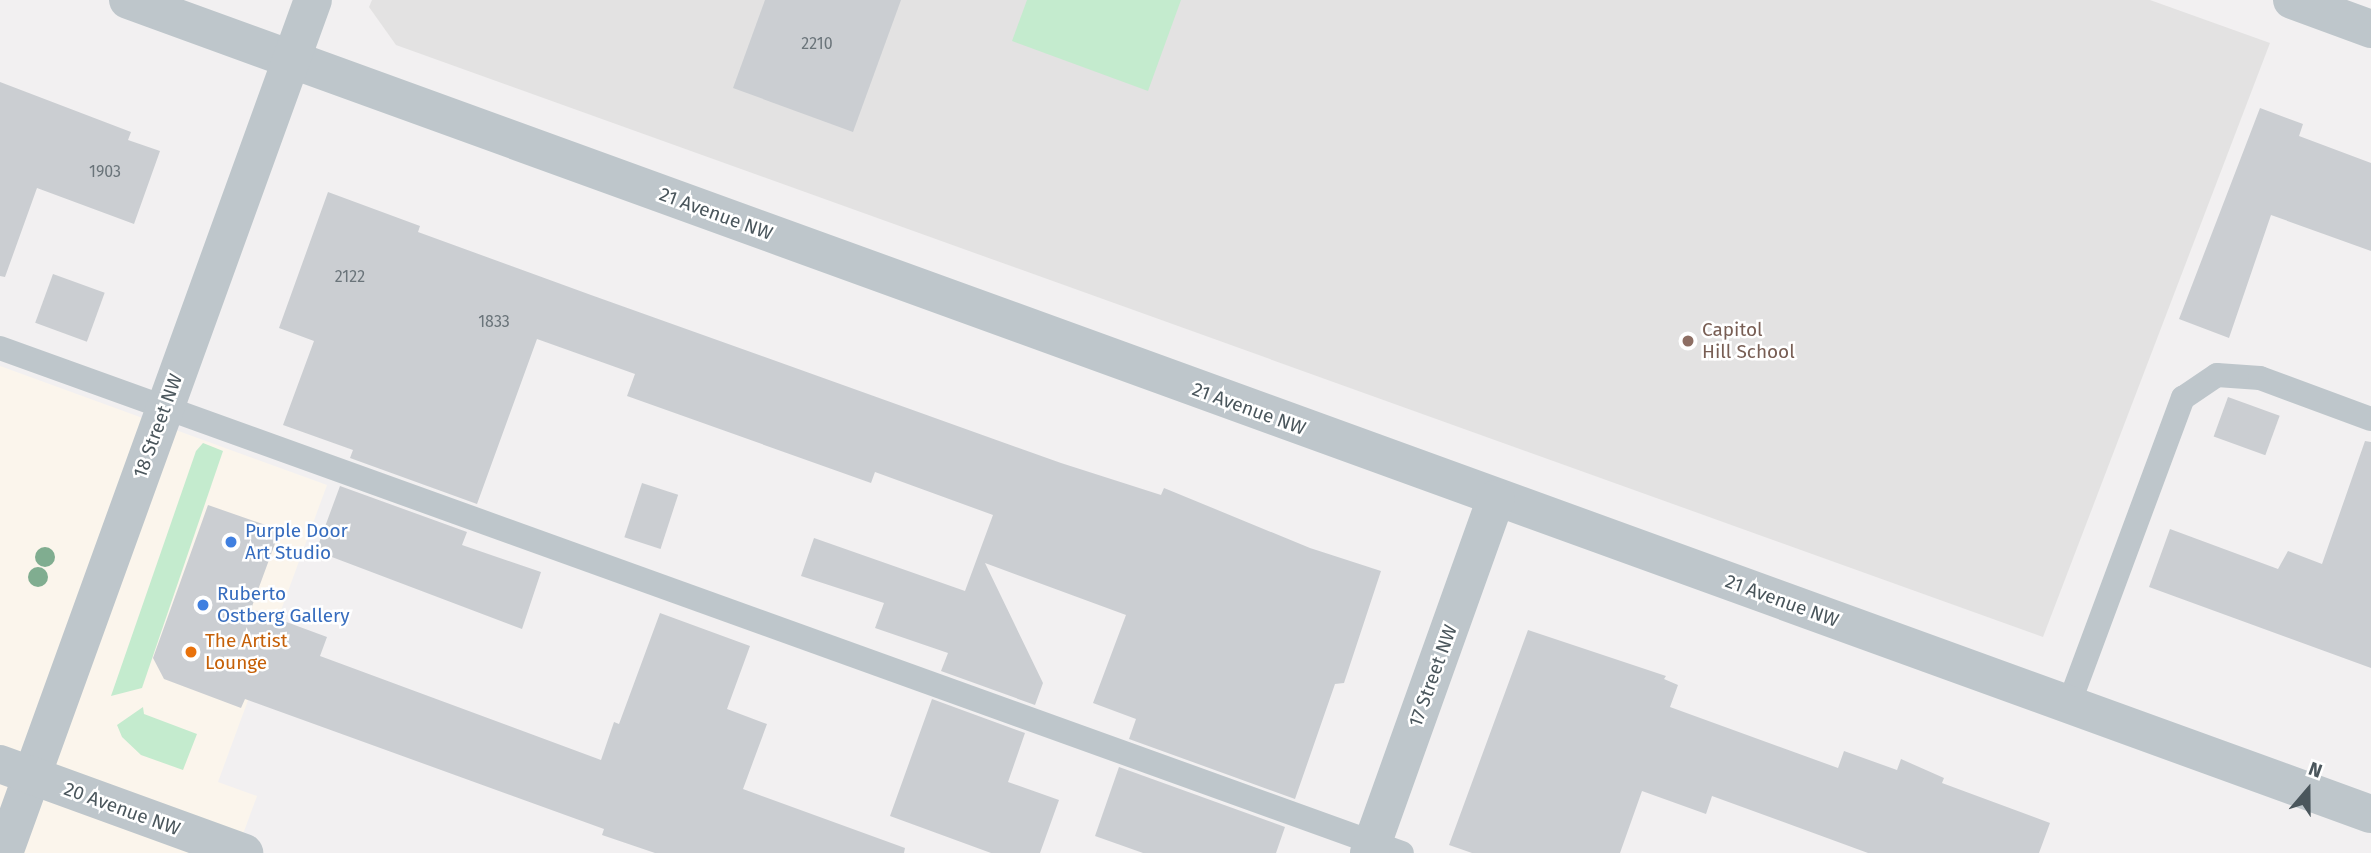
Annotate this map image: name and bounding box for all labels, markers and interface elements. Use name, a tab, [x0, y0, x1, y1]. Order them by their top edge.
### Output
house number: 2210	[801, 34, 833, 54]
house number: 1903	[89, 162, 121, 182]
street label: 21 Avenue NW	[656, 183, 776, 245]
house number: 2122	[335, 267, 365, 287]
house number: 1833	[478, 312, 510, 332]
place label: Capitol Hill School	[1702, 319, 1795, 363]
marker: Capitol Hill School	[1680, 333, 1696, 349]
street label: 18 Street NW	[129, 371, 187, 481]
street label: 21 Avenue NW	[1189, 378, 1309, 440]
place label: Purple Door Art Studio	[245, 520, 348, 564]
marker: Purple Door Art Studio	[223, 534, 239, 550]
street label: 21 Avenue NW	[1722, 570, 1842, 632]
place label: Ruberto Ostberg Gallery	[217, 583, 350, 627]
marker: Ruberto Ostberg Gallery	[195, 597, 211, 613]
street label: 17 Street NW	[1404, 622, 1462, 730]
place label: The Artist Lounge	[205, 630, 288, 674]
marker: The Artist Lounge	[183, 644, 199, 660]
north arrow	[2273, 755, 2343, 825]
text: N	[2305, 757, 2325, 783]
street label: 20 Avenue NW	[61, 777, 183, 841]

